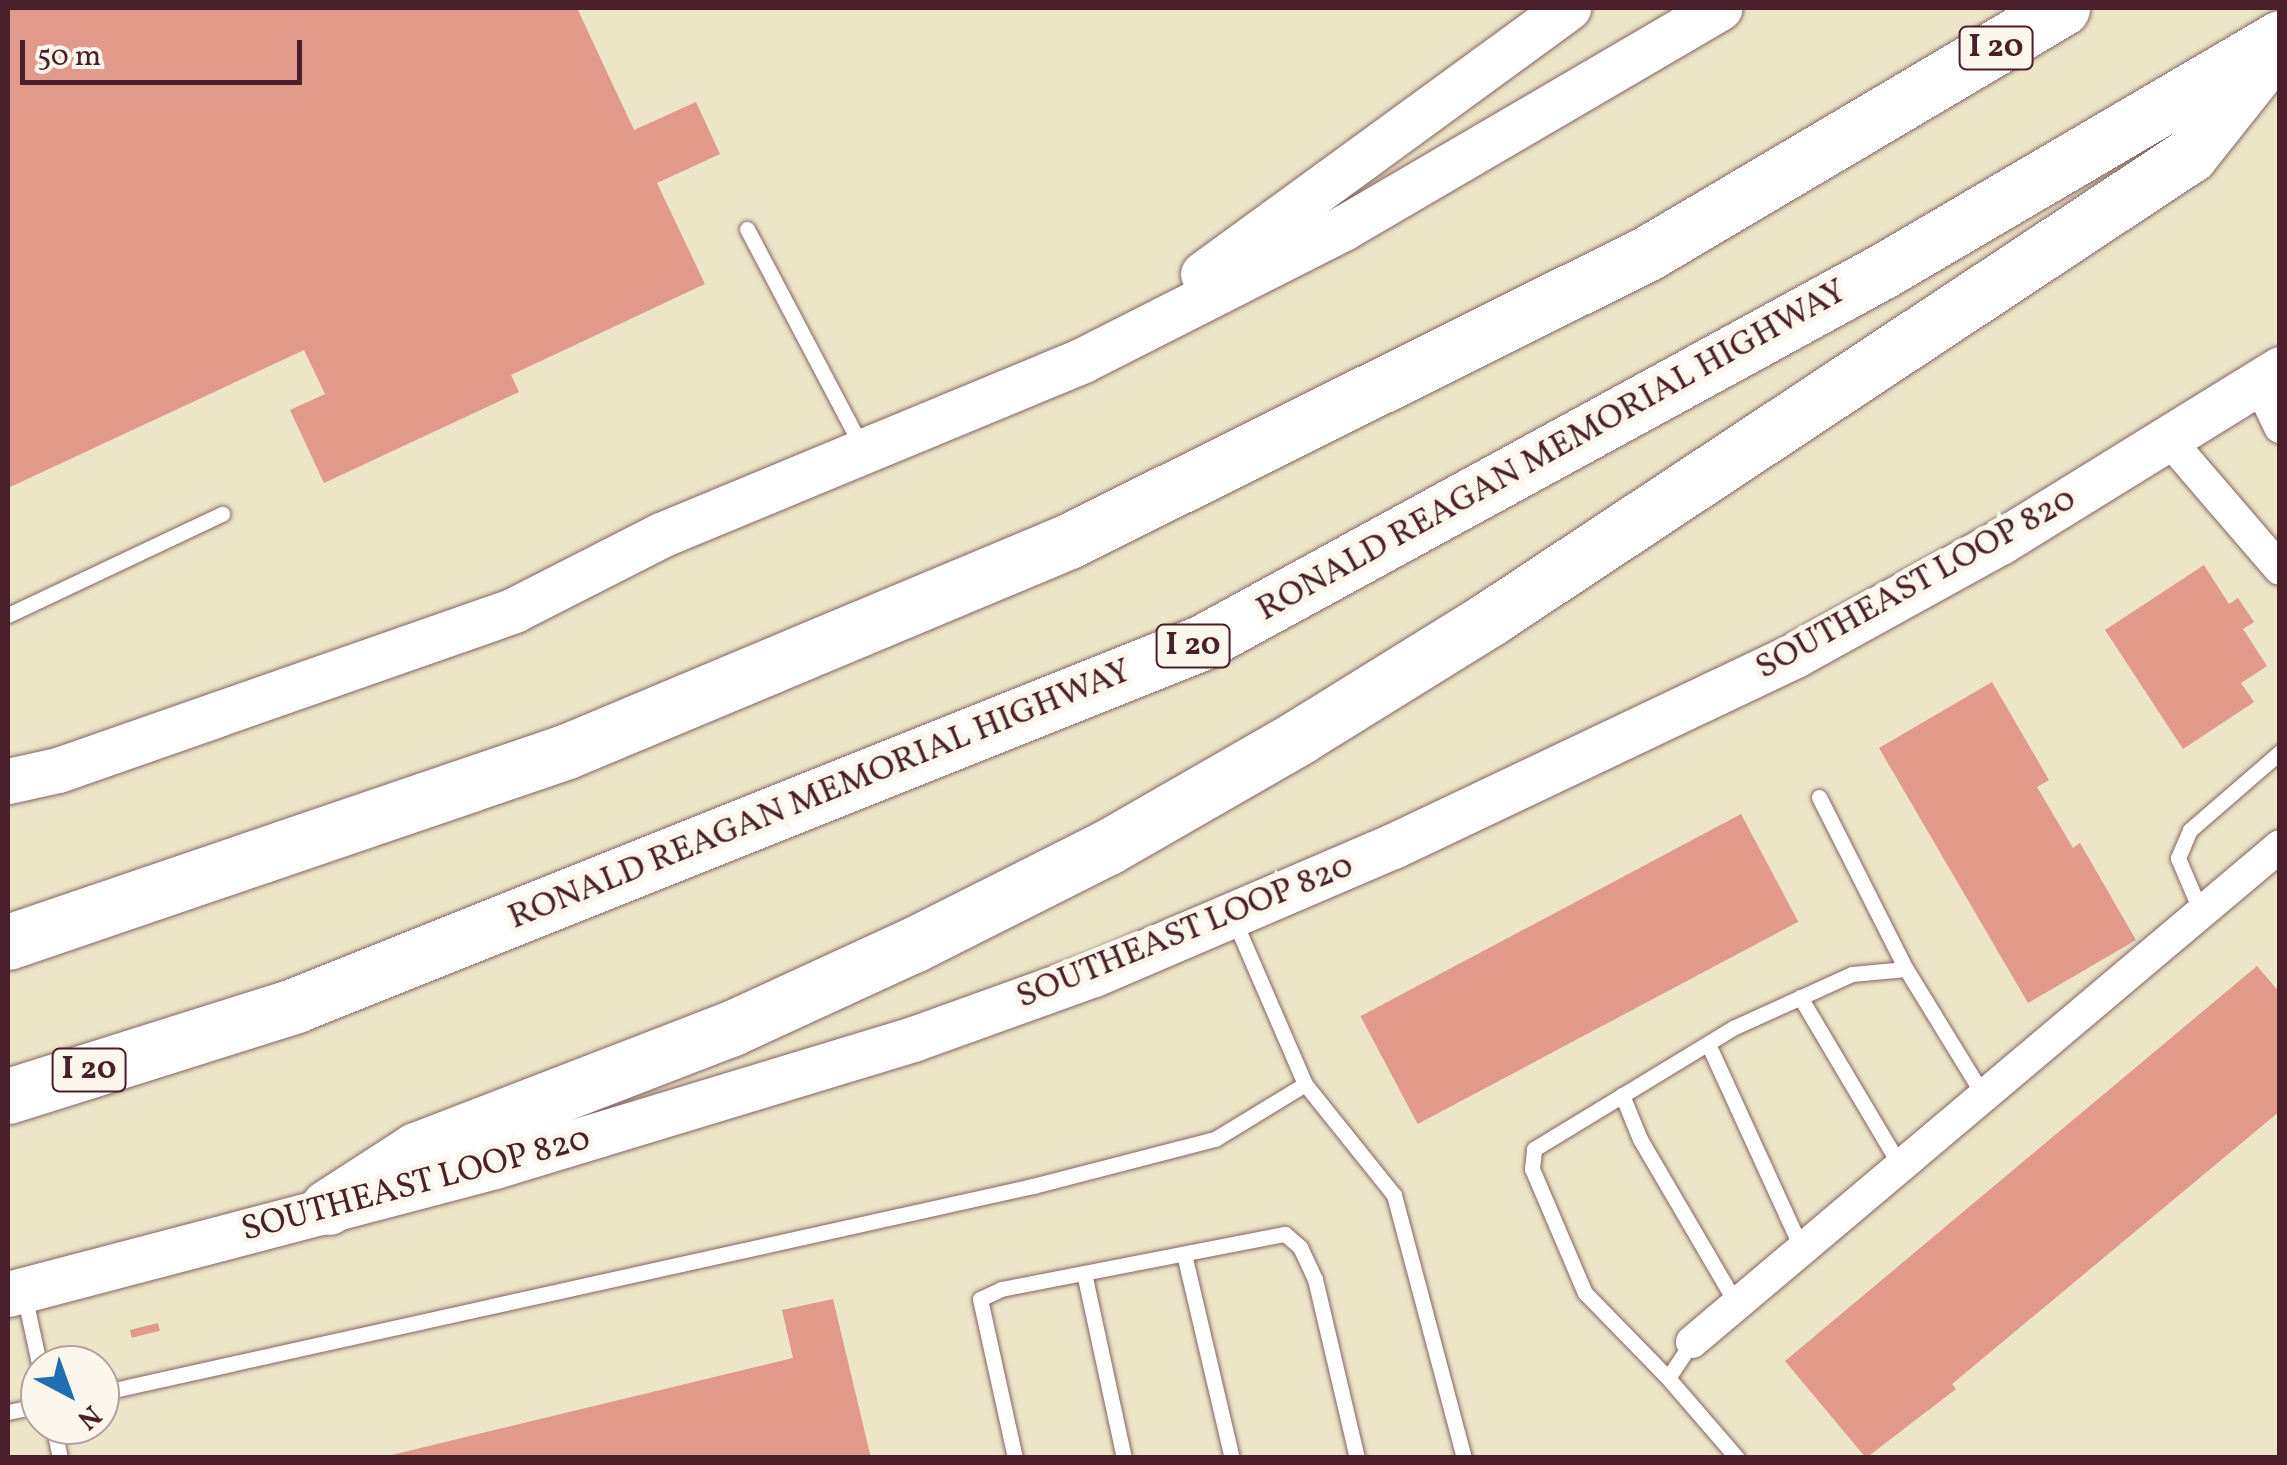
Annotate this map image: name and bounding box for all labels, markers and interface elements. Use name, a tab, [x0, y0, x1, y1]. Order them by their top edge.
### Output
scale bar	[25, 20, 308, 82]
road number: I 20	[1958, 21, 2034, 75]
text: 50 m	[37, 36, 101, 78]
street label: RONALD REAGAN MEMORIAL HIGHWAY	[1250, 271, 1854, 631]
street label: SOUTHEAST LOOP 820	[1748, 478, 2084, 690]
road number: I 20	[1156, 619, 1230, 673]
street label: RONALD REAGAN MEMORIAL HIGHWAY	[503, 650, 1137, 940]
street label: SOUTHEAST LOOP 820	[1010, 845, 1360, 1019]
road number: I 20	[52, 1043, 126, 1097]
street label: SOUTHEAST LOOP 820	[236, 1118, 596, 1252]
north arrow	[20, 1345, 120, 1445]
text: N	[68, 1395, 109, 1438]

